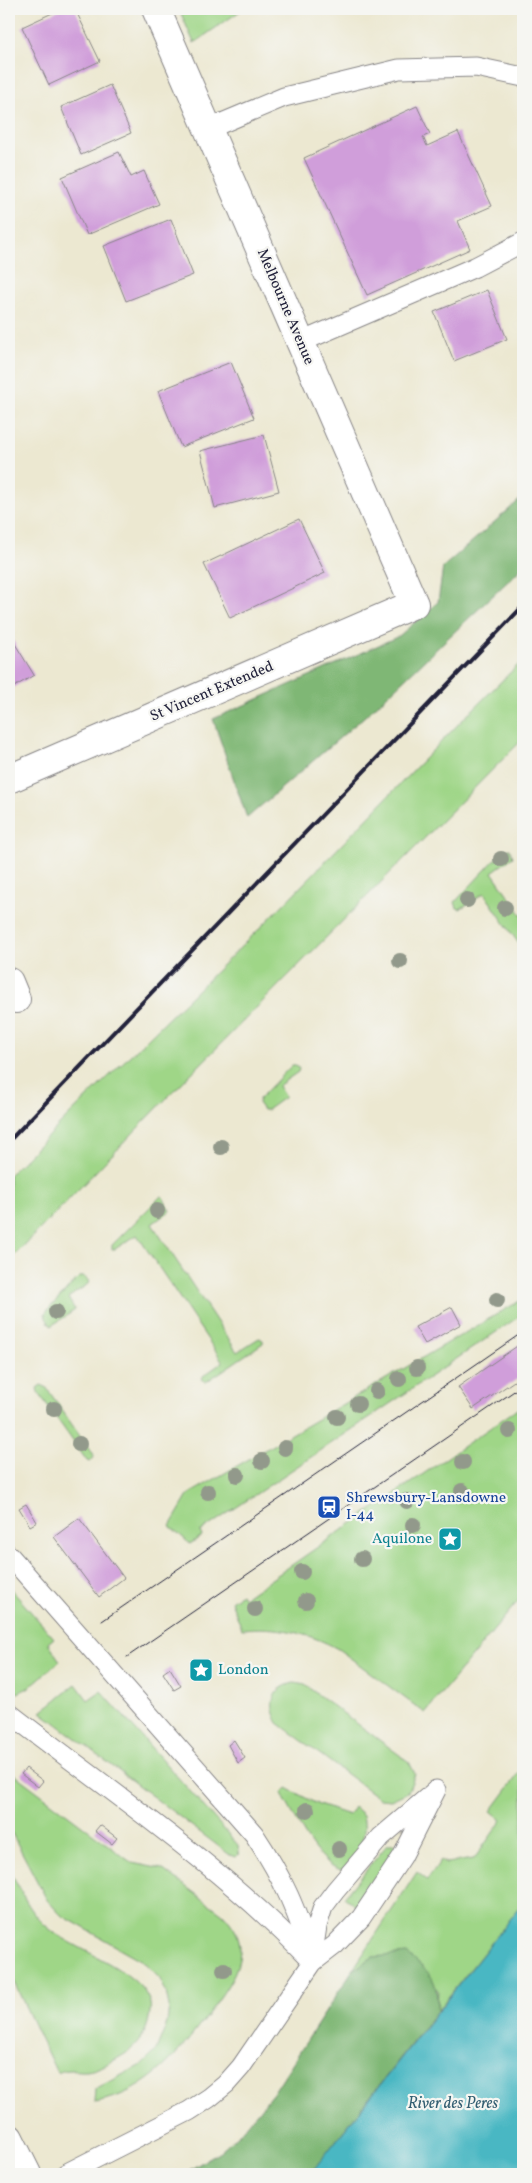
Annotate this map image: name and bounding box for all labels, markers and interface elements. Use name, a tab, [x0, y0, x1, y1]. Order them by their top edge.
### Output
street label: Melbourne Avenue	[251, 246, 319, 368]
street label: St Vincent Extended	[147, 657, 277, 727]
place label: Shrewsbury-Lansdowne I-44	[346, 1488, 506, 1526]
station icon: Shrewsbury-Lansdowne I-44	[316, 1494, 342, 1520]
place icon: Aquilone	[437, 1526, 463, 1552]
place label: Aquilone	[372, 1529, 432, 1550]
place icon: London	[188, 1657, 214, 1683]
place label: London	[218, 1660, 269, 1681]
water label: River des Peres	[408, 2093, 498, 2115]

